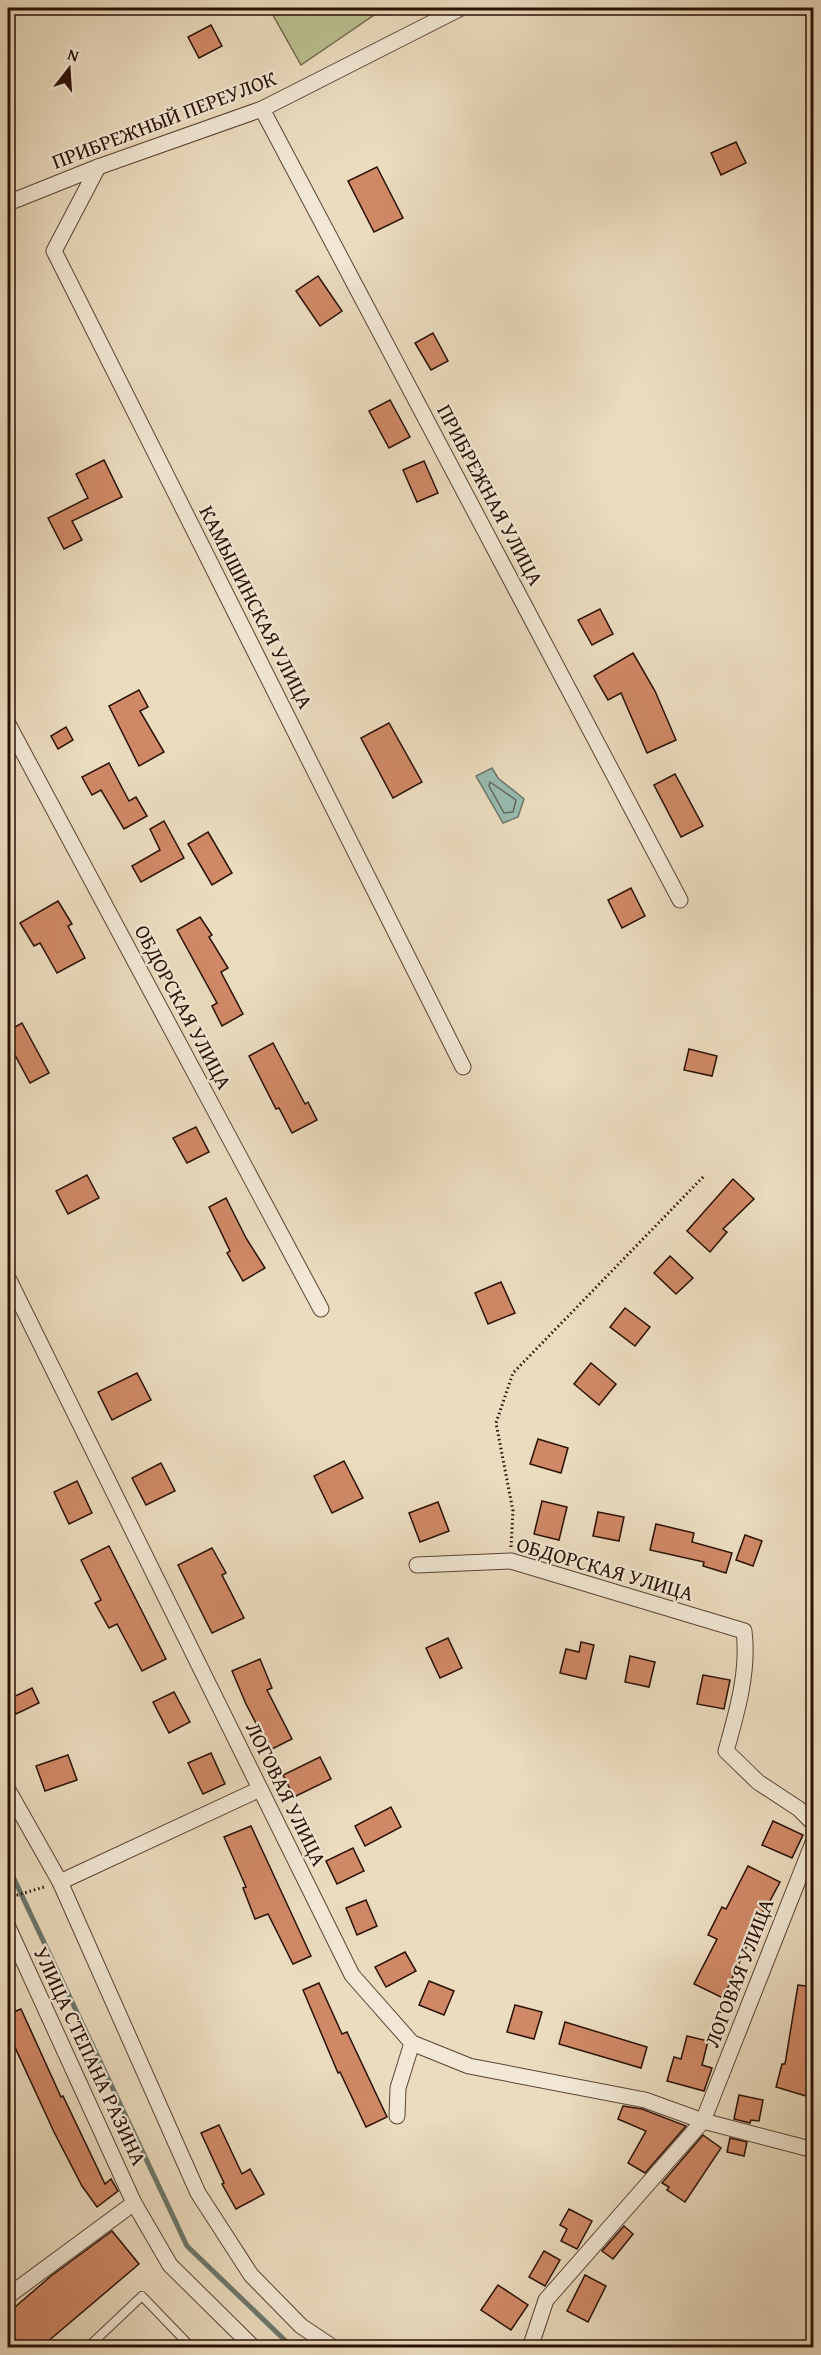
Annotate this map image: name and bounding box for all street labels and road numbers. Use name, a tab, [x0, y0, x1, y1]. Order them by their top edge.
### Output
street label: ПРИБРЕЖНЫЙ ПЕРЕУЛОК	[47, 62, 281, 177]
street label: ПРИБРЕЖНАЯ УЛИЦА	[429, 398, 552, 591]
street label: КАМЫШИНСКАЯ УЛИЦА	[192, 500, 321, 714]
street label: ОБДОРСКАЯ УЛИЦА	[127, 919, 240, 1095]
street label: ОБДОРСКАЯ УЛИЦА	[513, 1528, 697, 1609]
street label: ЛОГОВАЯ УЛИЦА	[238, 1716, 335, 1871]
street label: ЛОГОВАЯ УЛИЦА	[696, 1894, 781, 2052]
street label: УЛИЦА СТЕПАНА РАЗИНА	[26, 1941, 155, 2171]

